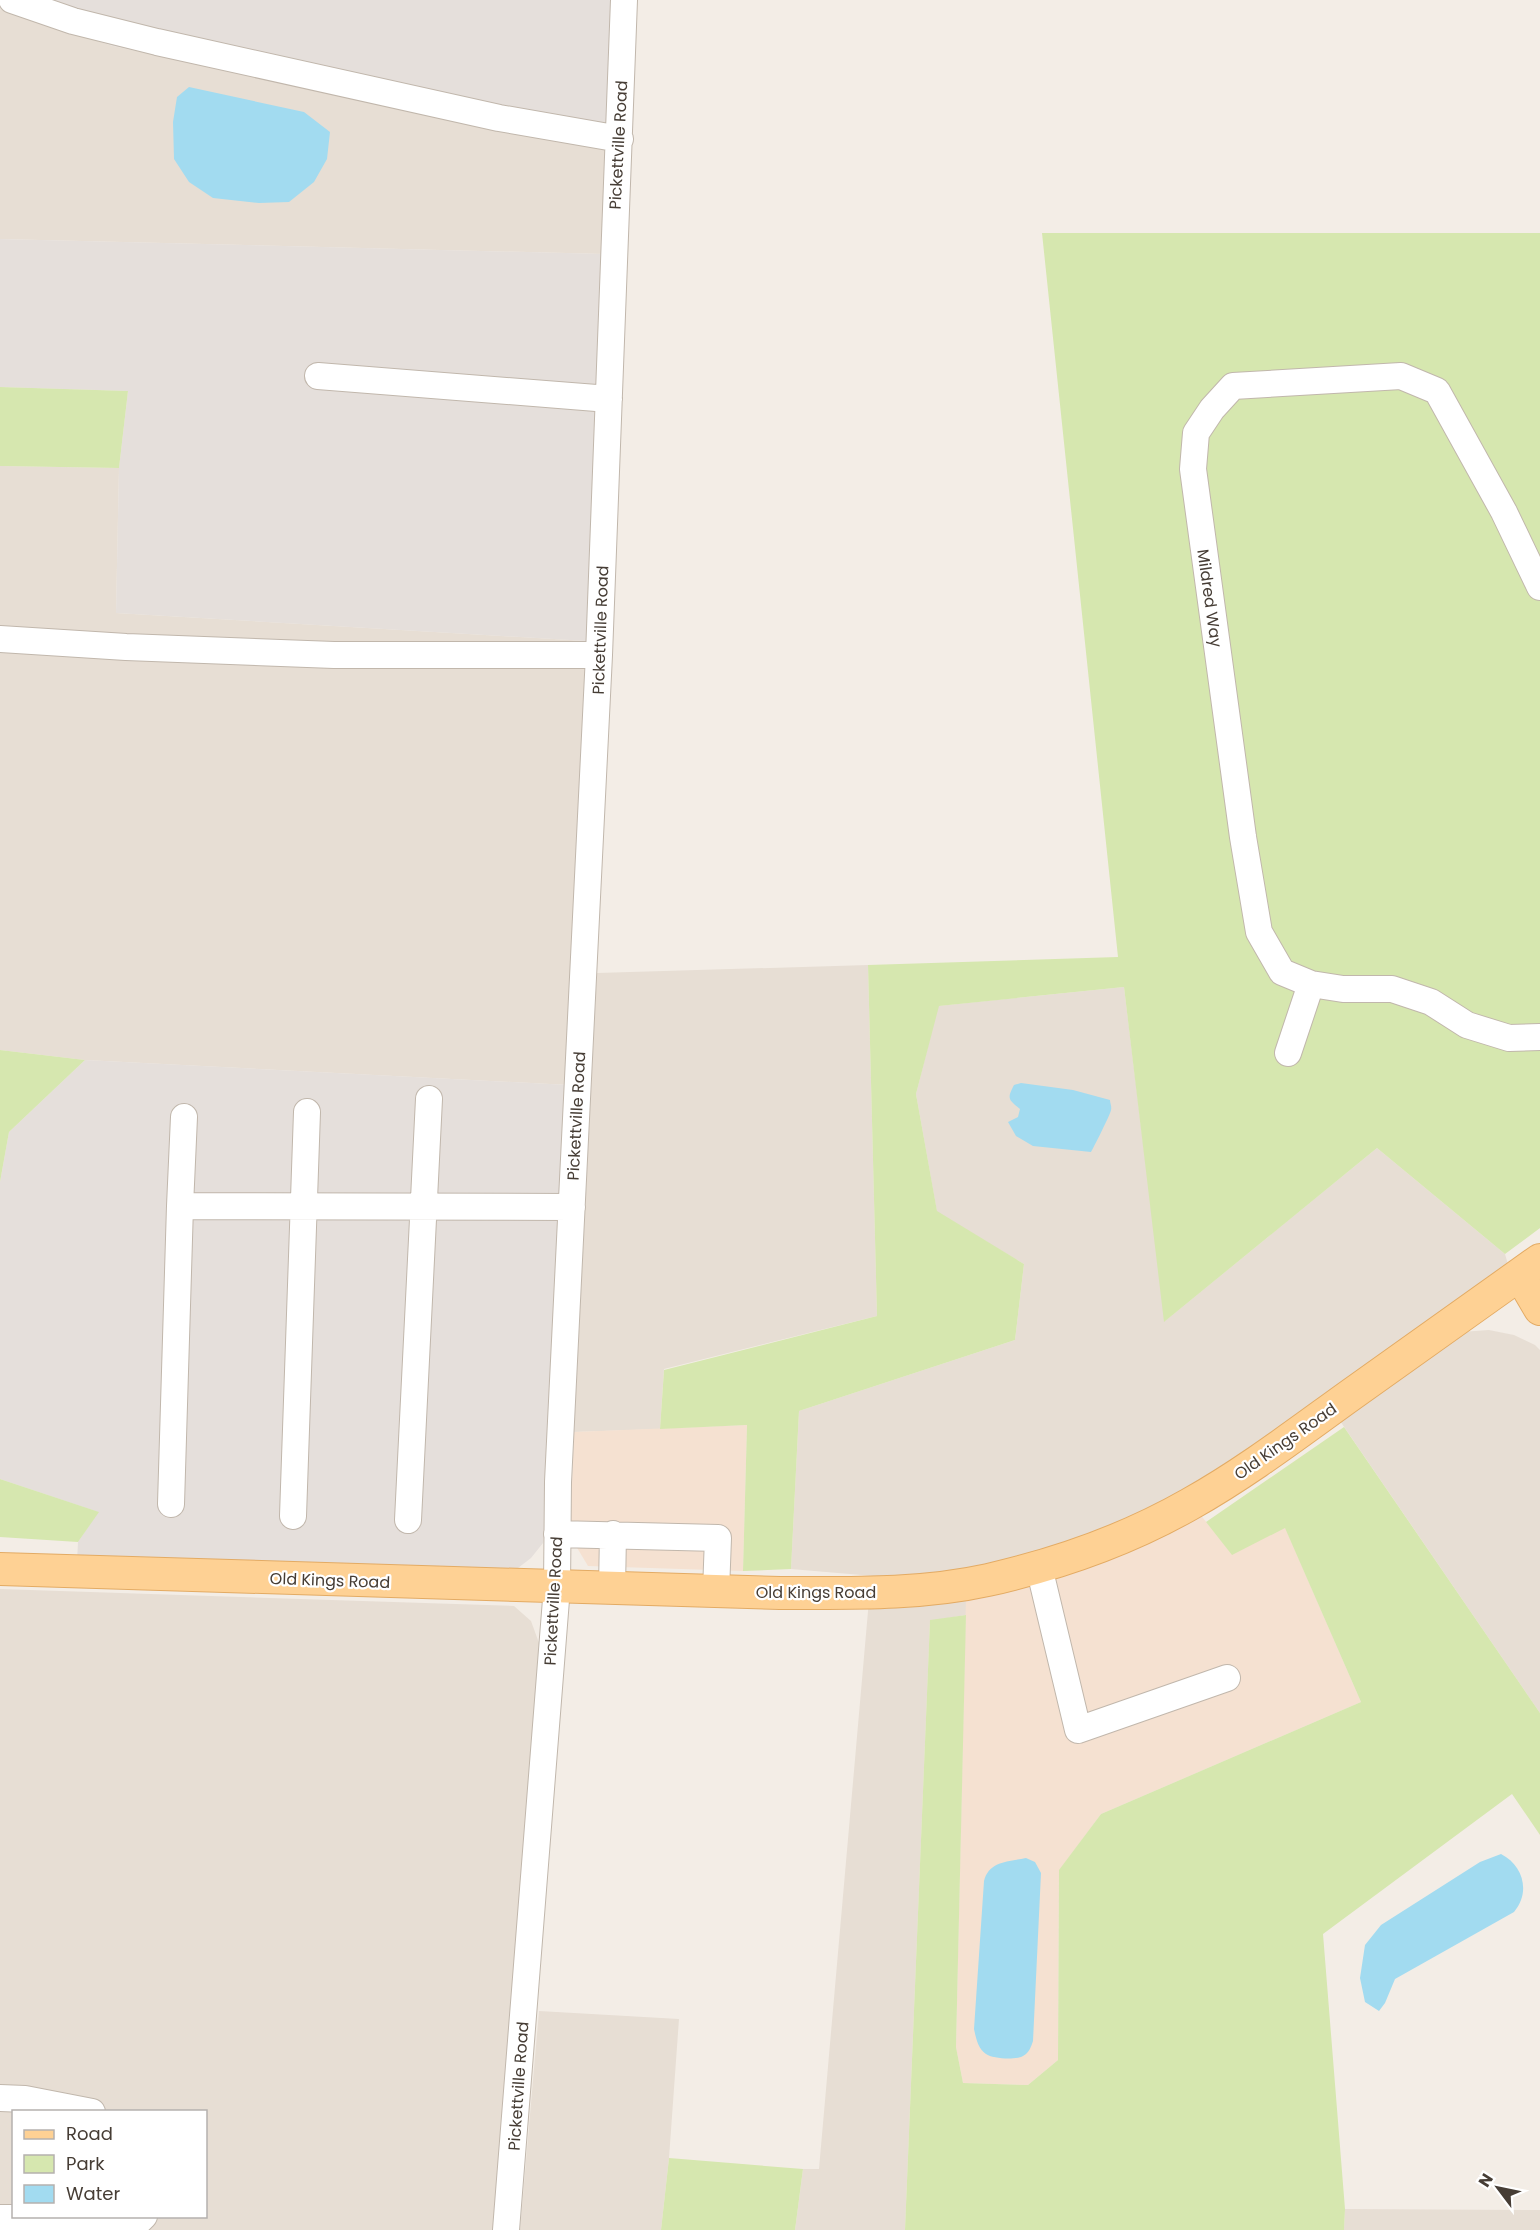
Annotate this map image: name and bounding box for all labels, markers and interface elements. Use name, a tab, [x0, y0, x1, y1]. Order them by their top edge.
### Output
street label: Pickettville Road	[604, 80, 633, 210]
street label: Mildred Way	[1191, 548, 1228, 649]
street label: Pickettville Road	[587, 565, 614, 695]
street label: Pickettville Road	[562, 1051, 591, 1181]
street label: Old Kings Road	[1229, 1397, 1341, 1485]
street label: Pickettville Road	[539, 1536, 568, 1666]
street label: Old Kings Road	[269, 1567, 391, 1594]
street label: Old Kings Road	[756, 1581, 876, 1604]
street label: Pickettville Road	[503, 2021, 534, 2151]
legend	[12, 2110, 207, 2218]
text: Road	[66, 2121, 113, 2146]
text: Park	[66, 2151, 105, 2176]
north arrow	[1468, 2158, 1528, 2218]
text: N	[1473, 2169, 1499, 2192]
text: Water	[66, 2181, 120, 2206]

